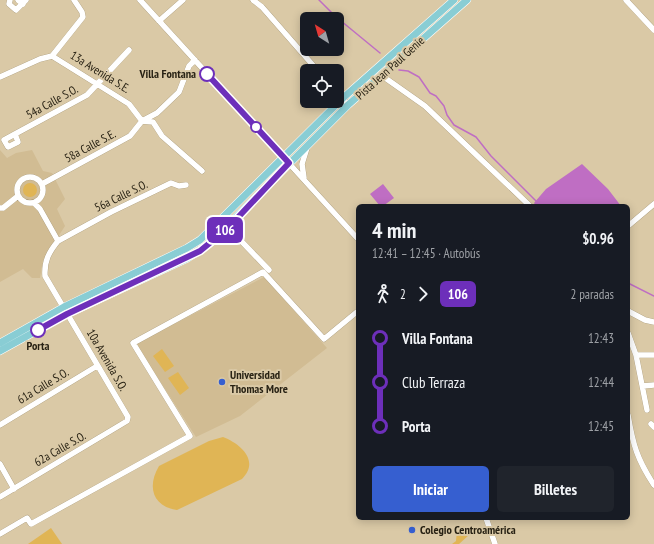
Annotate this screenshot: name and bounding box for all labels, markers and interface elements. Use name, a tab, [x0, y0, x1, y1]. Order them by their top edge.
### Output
north arrow	[300, 12, 344, 56]
map controls	[300, 12, 344, 108]
street label: Pista Jean Paul Genie	[352, 33, 427, 102]
street label: 13a Avenida S.E.	[68, 47, 133, 96]
button: locate	[300, 64, 344, 108]
place label: Villa Fontana	[138, 66, 196, 81]
marker: Villa Fontana	[199, 66, 215, 82]
street label: 54a Calle S.O.	[23, 81, 80, 122]
unlabelled marker	[250, 121, 262, 133]
street label: 58a Calle S.E.	[62, 126, 118, 165]
street label: 56a Calle S.O.	[92, 176, 150, 215]
text: 4 min	[372, 216, 416, 244]
line badge: 106	[202, 217, 248, 243]
text: 106	[215, 221, 235, 239]
text: $0.96	[582, 229, 614, 248]
text: 12:41 – 12:45 · Autobús	[372, 245, 480, 262]
icon: walk	[372, 283, 394, 305]
icon: forward	[412, 283, 434, 305]
text: 106	[448, 285, 468, 303]
text: 2	[400, 286, 406, 303]
text: 2 paradas	[571, 286, 614, 303]
marker: Porta	[30, 322, 46, 338]
street label: 10a Avenida S.O.	[84, 326, 131, 393]
text: Villa Fontana	[402, 329, 473, 348]
text: 12:43	[588, 330, 614, 347]
place label: Porta	[27, 338, 50, 353]
street label: 61a Calle S.O.	[14, 364, 71, 407]
place label: Universidad Thomas More	[230, 367, 288, 396]
text: Club Terraza	[402, 373, 465, 392]
text: 12:44	[588, 374, 614, 391]
marker: Universidad Thomas More	[217, 377, 227, 387]
text: Porta	[402, 417, 431, 436]
text: 12:45	[588, 418, 614, 435]
street label: 62a Calle S.O.	[31, 428, 88, 469]
button: Iniciar	[372, 466, 489, 512]
button: Billetes	[497, 466, 614, 512]
place label: Colegio Centroamérica	[420, 522, 516, 537]
marker: Colegio Centroamérica	[407, 525, 417, 535]

